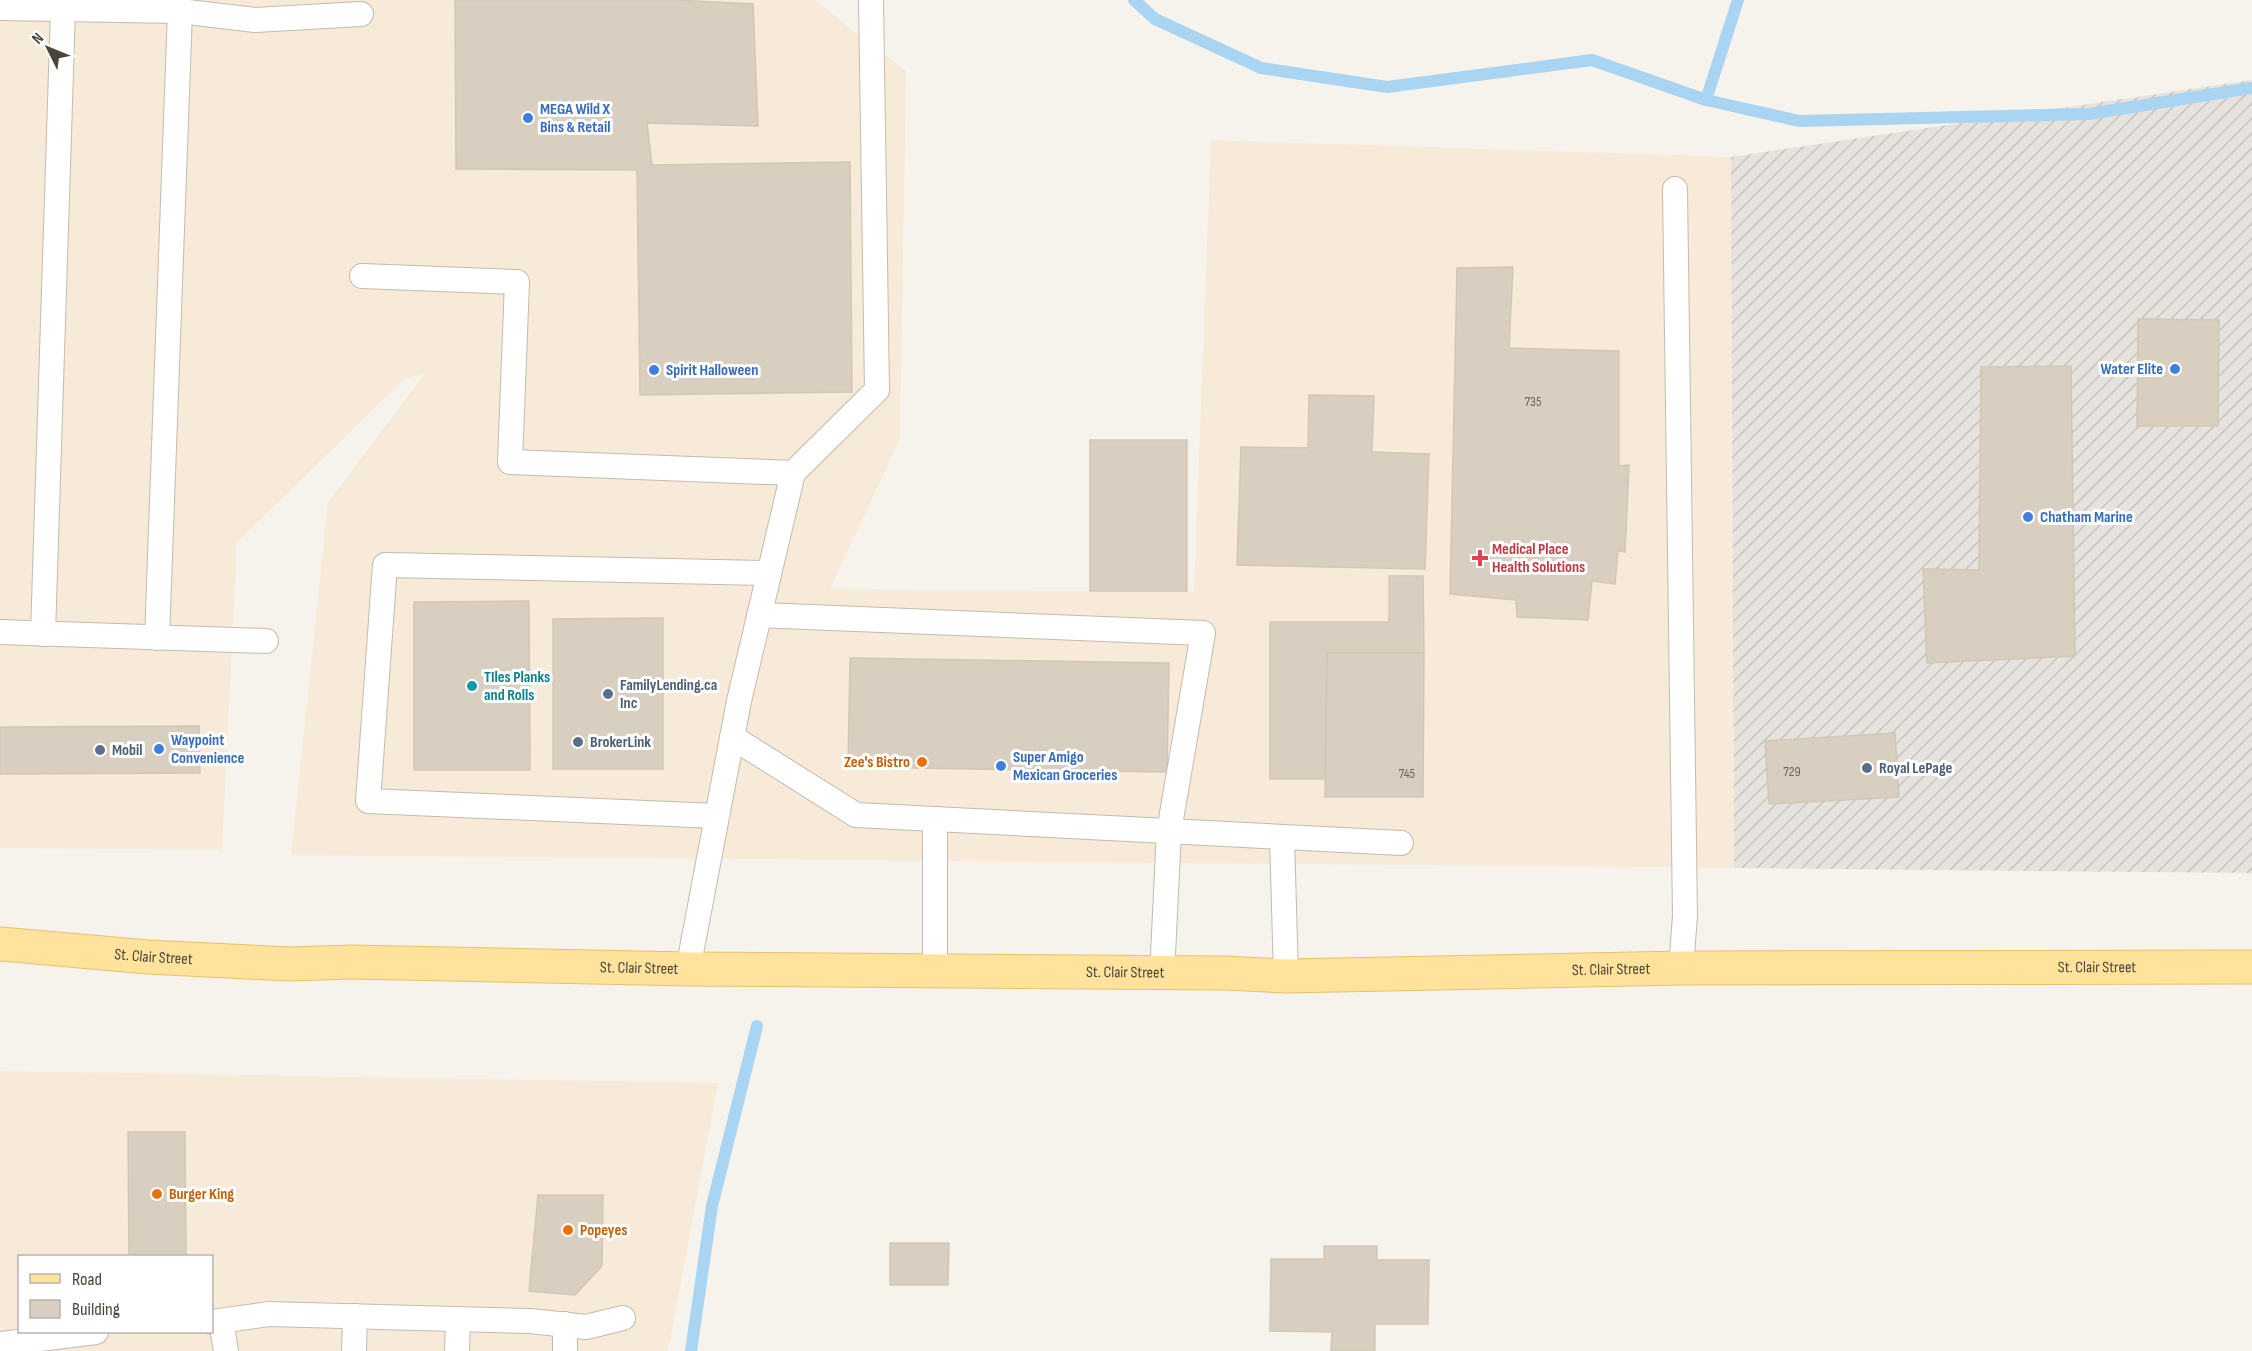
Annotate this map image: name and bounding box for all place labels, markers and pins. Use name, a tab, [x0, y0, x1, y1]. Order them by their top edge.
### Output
place label: MEGA Wild X Bins & Retail	[540, 100, 611, 137]
marker: MEGA Wild X Bins & Retail	[521, 111, 535, 125]
place label: Water Elite	[2101, 360, 2163, 379]
place label: Spirit Halloween	[666, 361, 758, 380]
marker: Water Elite	[2168, 362, 2182, 376]
marker: Spirit Halloween	[647, 363, 661, 377]
place label: Chatham Marine	[2040, 508, 2133, 527]
marker: Chatham Marine	[2021, 510, 2035, 524]
place label: Medical Place Health Solutions	[1492, 540, 1585, 577]
marker: Medical Place Health Solutions	[1473, 551, 1487, 565]
place label: TIles Planks and Rolls	[484, 668, 550, 705]
place label: FamilyLending.ca Inc	[620, 676, 717, 713]
marker: TIles Planks and Rolls	[465, 679, 479, 693]
marker: FamilyLending.ca Inc	[601, 687, 615, 701]
place label: Waypoint Convenience	[171, 731, 245, 768]
place label: BrokerLink	[590, 733, 651, 752]
marker: BrokerLink	[571, 735, 585, 749]
place label: Mobil	[112, 741, 143, 760]
marker: Waypoint Convenience	[152, 742, 166, 756]
marker: Mobil	[93, 743, 107, 757]
place label: Super Amigo Mexican Groceries	[1013, 748, 1117, 785]
place label: Zee's Bistro	[844, 753, 910, 772]
marker: Zee's Bistro	[915, 755, 929, 769]
marker: Super Amigo Mexican Groceries	[994, 759, 1008, 773]
place label: Royal LePage	[1879, 759, 1953, 778]
marker: Royal LePage	[1860, 761, 1874, 775]
place label: Burger King	[169, 1185, 234, 1204]
marker: Burger King	[150, 1187, 164, 1201]
place label: Popeyes	[580, 1221, 627, 1240]
marker: Popeyes	[561, 1223, 575, 1237]

